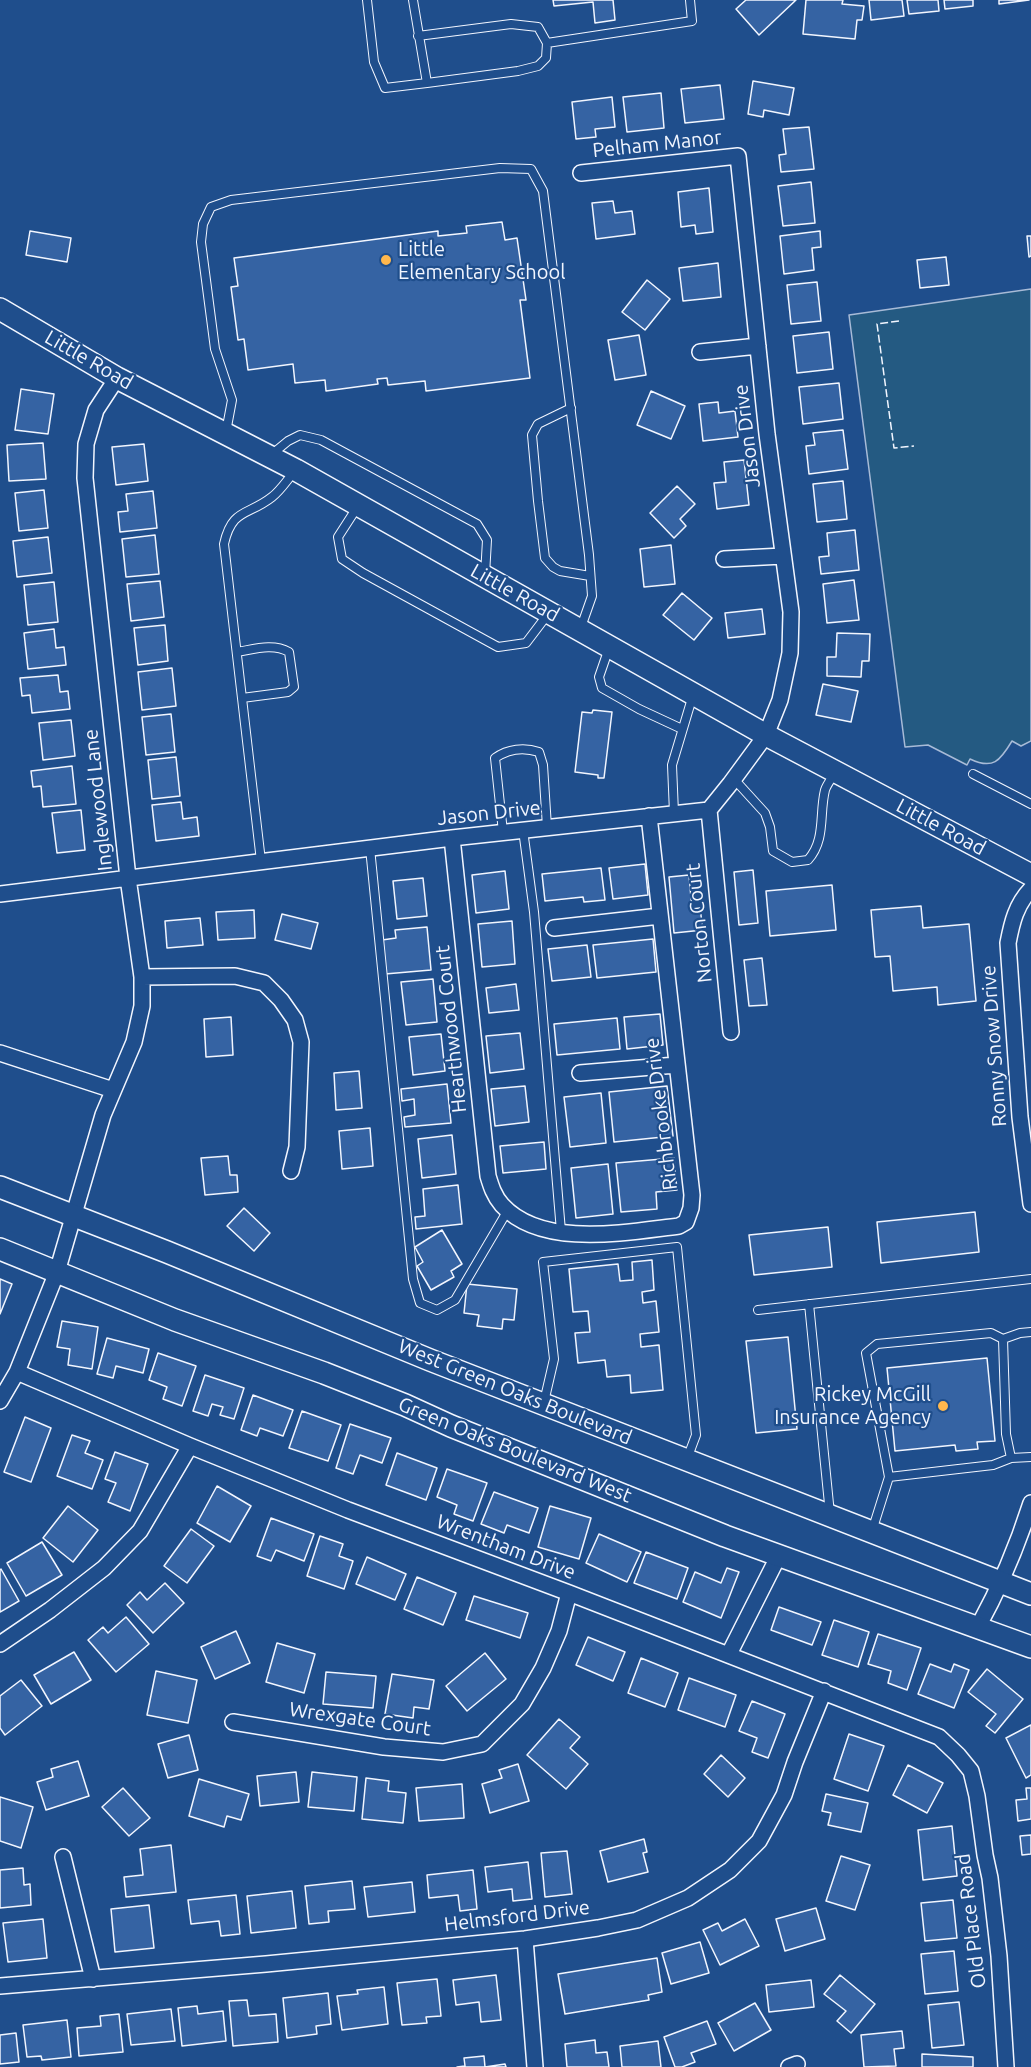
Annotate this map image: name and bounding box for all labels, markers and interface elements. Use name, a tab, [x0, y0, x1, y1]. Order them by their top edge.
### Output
street label: Pelham Manor	[591, 125, 723, 163]
place label: Little Elementary School	[398, 237, 565, 284]
marker: Little Elementary School	[379, 253, 393, 267]
street label: Little Road	[41, 325, 137, 395]
street label: Jason Drive	[729, 383, 765, 489]
street label: Little Road	[466, 559, 564, 627]
street label: Inglewood Lane	[79, 728, 117, 872]
street label: Little Road	[892, 793, 990, 861]
street label: Jason Drive	[436, 796, 542, 830]
street label: Norton Court	[681, 862, 717, 984]
street label: Hearthwood Court	[430, 944, 472, 1114]
street label: Ronny Snow Drive	[976, 964, 1012, 1128]
street label: Richbrooke Drive	[640, 1036, 682, 1192]
street label: West Green Oaks Boulevard	[395, 1334, 635, 1450]
place label: Rickey McGill Insurance Agency	[774, 1382, 931, 1429]
street label: Green Oaks Boulevard West	[395, 1392, 635, 1508]
marker: Rickey McGill Insurance Agency	[936, 1399, 950, 1413]
street label: Wrentham Drive	[433, 1509, 579, 1585]
street label: Wrexgate Court	[288, 1697, 432, 1741]
street label: Old Place Road	[951, 1852, 991, 1990]
street label: Helmsford Drive	[443, 1895, 591, 1937]

